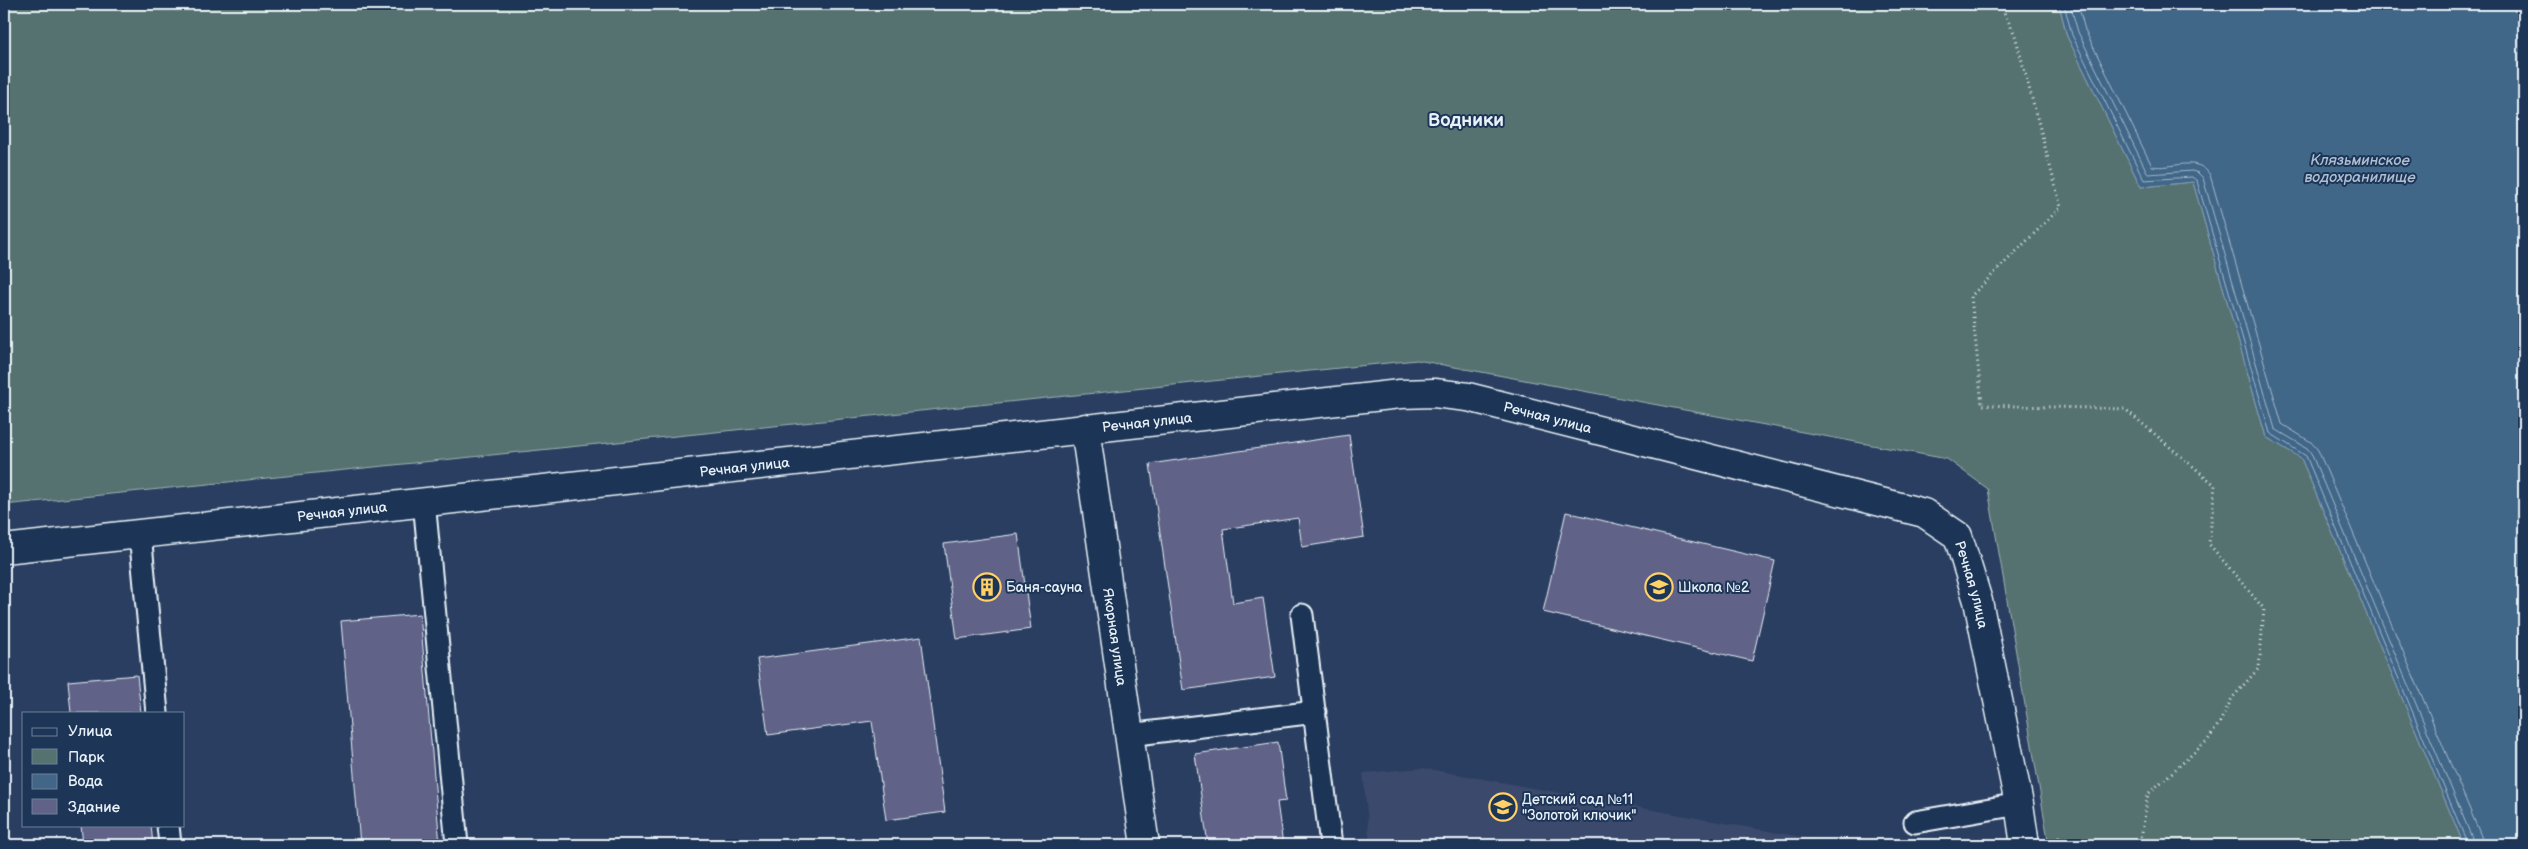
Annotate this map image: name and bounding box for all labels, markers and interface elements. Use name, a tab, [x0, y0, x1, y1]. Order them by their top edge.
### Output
district label: Водники	[1428, 109, 1504, 132]
water label: Клязьминское водохранилище	[2304, 151, 2416, 187]
street label: Речная улица	[1502, 398, 1594, 437]
street label: Речная улица	[1101, 409, 1194, 436]
street label: Речная улица	[699, 453, 791, 480]
street label: Речная улица	[296, 498, 389, 525]
street label: Речная улица	[1951, 539, 1992, 631]
building icon: Баня-сауна	[972, 572, 1002, 602]
school or university icon: Школа №2	[1644, 572, 1674, 602]
place label: Баня-сауна	[1006, 579, 1083, 596]
place label: Школа №2	[1678, 579, 1750, 596]
street label: Якорная улица	[1100, 587, 1131, 688]
legend	[22, 712, 185, 826]
text: Улица	[68, 722, 113, 741]
text: Парк	[68, 748, 105, 767]
text: Вода	[68, 772, 103, 791]
place label: Детский сад №11 "Золотой ключик"	[1522, 791, 1636, 824]
school or university icon: Детский сад №11 "Золотой ключик"	[1488, 792, 1518, 822]
text: Здание	[68, 798, 120, 817]

